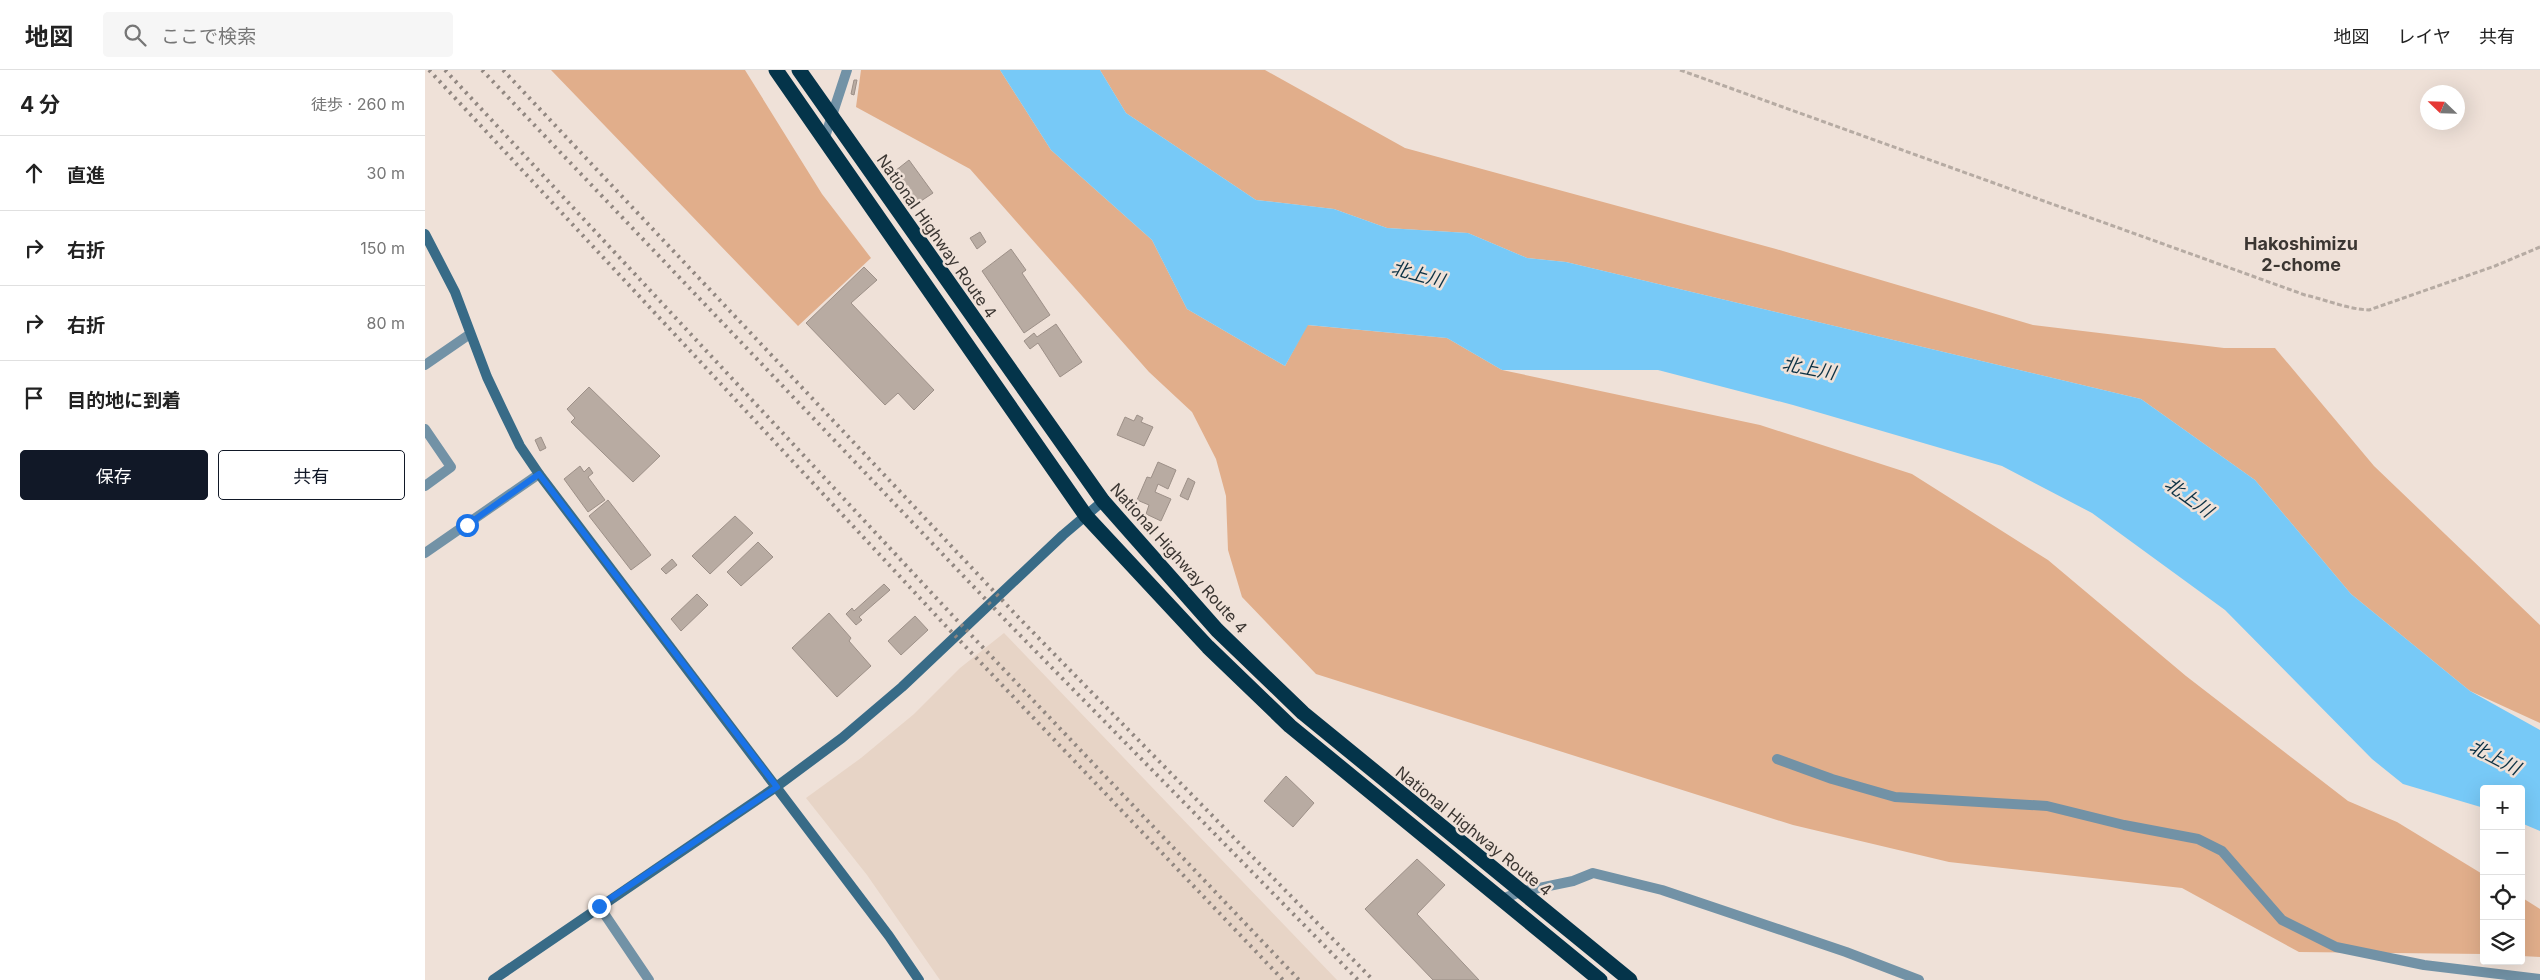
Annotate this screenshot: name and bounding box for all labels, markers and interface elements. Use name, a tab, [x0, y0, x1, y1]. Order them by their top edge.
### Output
search box	[103, 12, 453, 57]
icon: search	[121, 21, 149, 49]
text: 地図	[25, 22, 73, 51]
text: ここで検索	[161, 25, 256, 48]
text: 地図	[2334, 26, 2370, 47]
text: レイヤ	[2398, 26, 2451, 47]
text: 共有	[2479, 26, 2515, 47]
north arrow	[2420, 85, 2465, 130]
text: 4 分	[20, 92, 60, 117]
text: 徒歩 · 260 m	[311, 94, 405, 114]
street label: National Highway Route 4	[873, 150, 1001, 322]
icon: ahead	[20, 159, 48, 187]
text: 30 m	[367, 163, 405, 183]
text: 直進	[67, 164, 105, 187]
district label: Hakoshimizu 2-chome	[2244, 233, 2358, 275]
icon: right	[20, 234, 48, 262]
text: 150 m	[360, 238, 405, 258]
text: 右折	[67, 239, 105, 262]
water label: 北上川	[1389, 257, 1449, 292]
icon: right	[20, 309, 48, 337]
text: 80 m	[366, 313, 405, 333]
text: 右折	[67, 314, 105, 337]
water label: 北上川	[1780, 353, 1839, 384]
icon: arrive	[20, 384, 48, 412]
text: 目的地に到着	[67, 389, 181, 412]
button: 保存	[20, 450, 208, 500]
button: 共有	[218, 450, 405, 500]
water label: 北上川	[2161, 473, 2219, 523]
street label: National Highway Route 4	[1106, 479, 1252, 637]
route start	[456, 514, 479, 537]
water label: 北上川	[2466, 735, 2526, 780]
street label: National Highway Route 4	[1392, 762, 1556, 900]
map controls	[2480, 785, 2525, 965]
button: +	[2480, 785, 2525, 830]
button: −	[2480, 830, 2525, 875]
button: locate	[2480, 875, 2525, 920]
route end	[588, 895, 611, 918]
button: layers	[2480, 920, 2525, 965]

